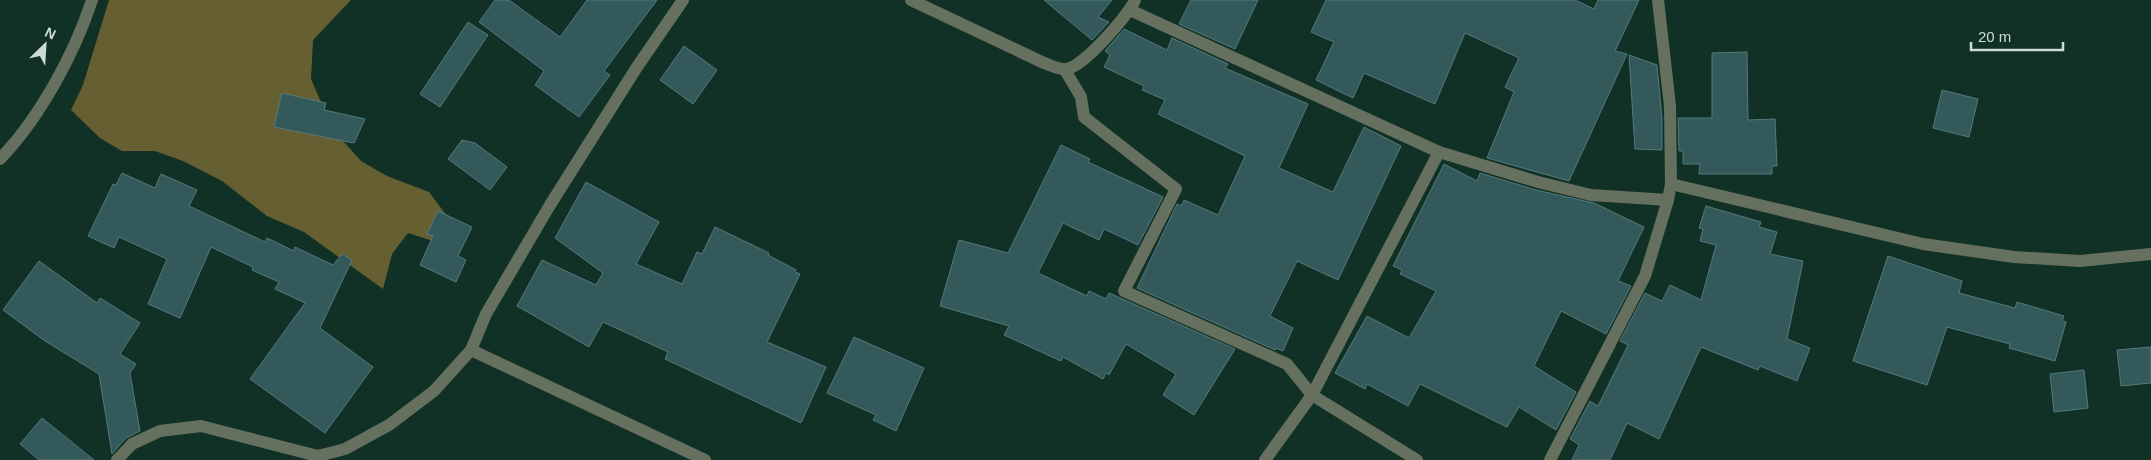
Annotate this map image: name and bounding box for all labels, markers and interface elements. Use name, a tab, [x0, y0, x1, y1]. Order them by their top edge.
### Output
north arrow	[20, 20, 70, 70]
scale bar	[1971, 20, 2064, 52]
text: N	[43, 24, 58, 43]
text: 20 m	[1978, 28, 2011, 45]

